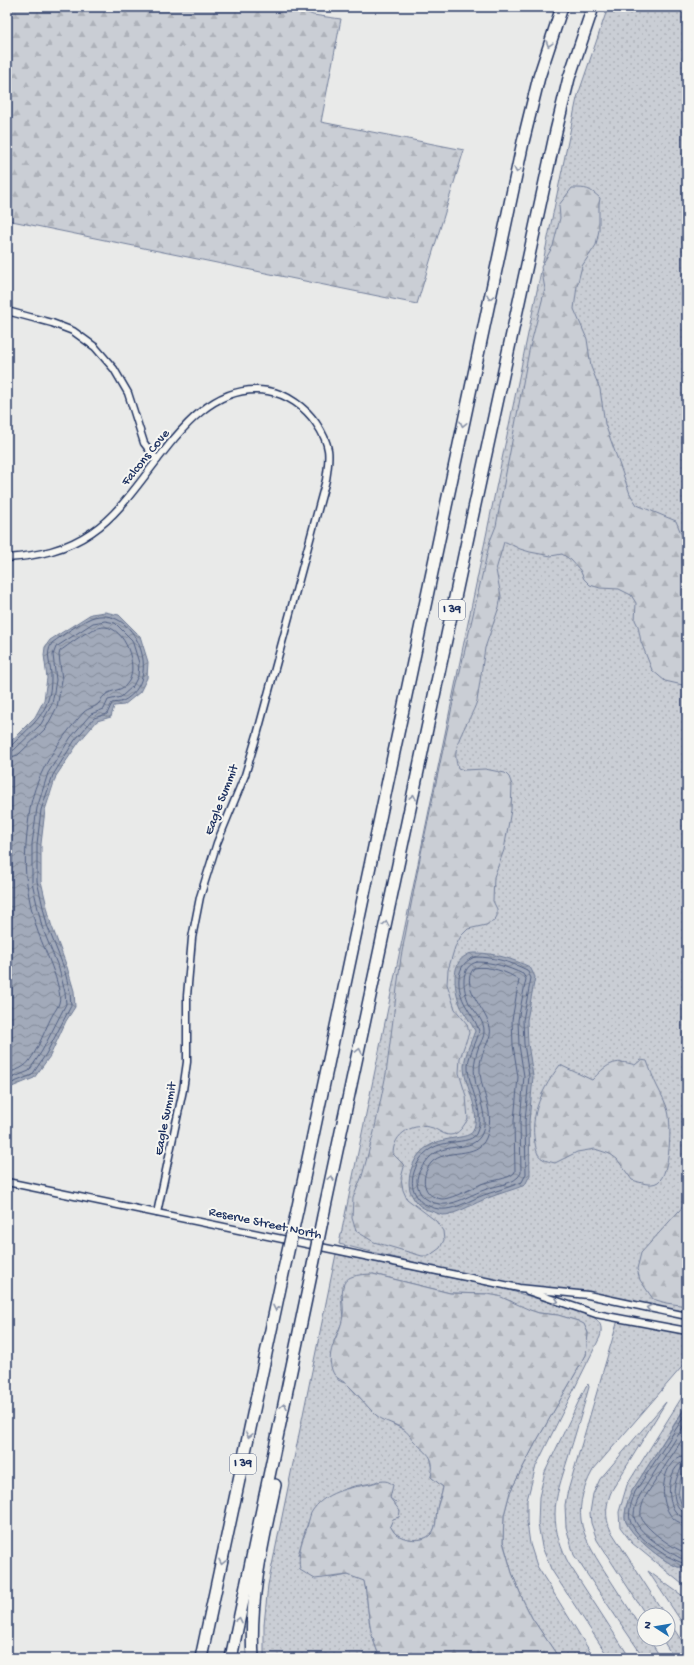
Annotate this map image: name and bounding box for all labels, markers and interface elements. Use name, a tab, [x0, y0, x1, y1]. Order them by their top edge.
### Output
one-way arrow	[545, 40, 554, 47]
one-way arrow	[514, 167, 522, 173]
one-way arrow	[487, 294, 495, 300]
one-way arrow	[460, 421, 468, 427]
street label: Falcons Cove	[118, 427, 173, 490]
road number: I 39	[439, 600, 465, 620]
street label: Eagle Summit	[202, 761, 243, 837]
one-way arrow	[408, 794, 416, 800]
one-way arrow	[381, 921, 389, 927]
one-way arrow	[354, 1048, 362, 1054]
street label: Eagle Summit	[152, 1080, 181, 1157]
one-way arrow	[327, 1175, 335, 1181]
street label: Reserve Street North	[207, 1205, 323, 1243]
one-way arrow	[552, 1296, 559, 1305]
one-way arrow	[272, 1304, 281, 1311]
one-way arrow	[646, 1305, 652, 1313]
one-way arrow	[279, 1403, 287, 1409]
one-way arrow	[246, 1432, 254, 1438]
road number: I 39	[230, 1454, 256, 1474]
one-way arrow	[219, 1559, 227, 1565]
north arrow	[636, 1607, 676, 1647]
one-way arrow	[234, 1617, 242, 1623]
text: N	[642, 1621, 655, 1630]

